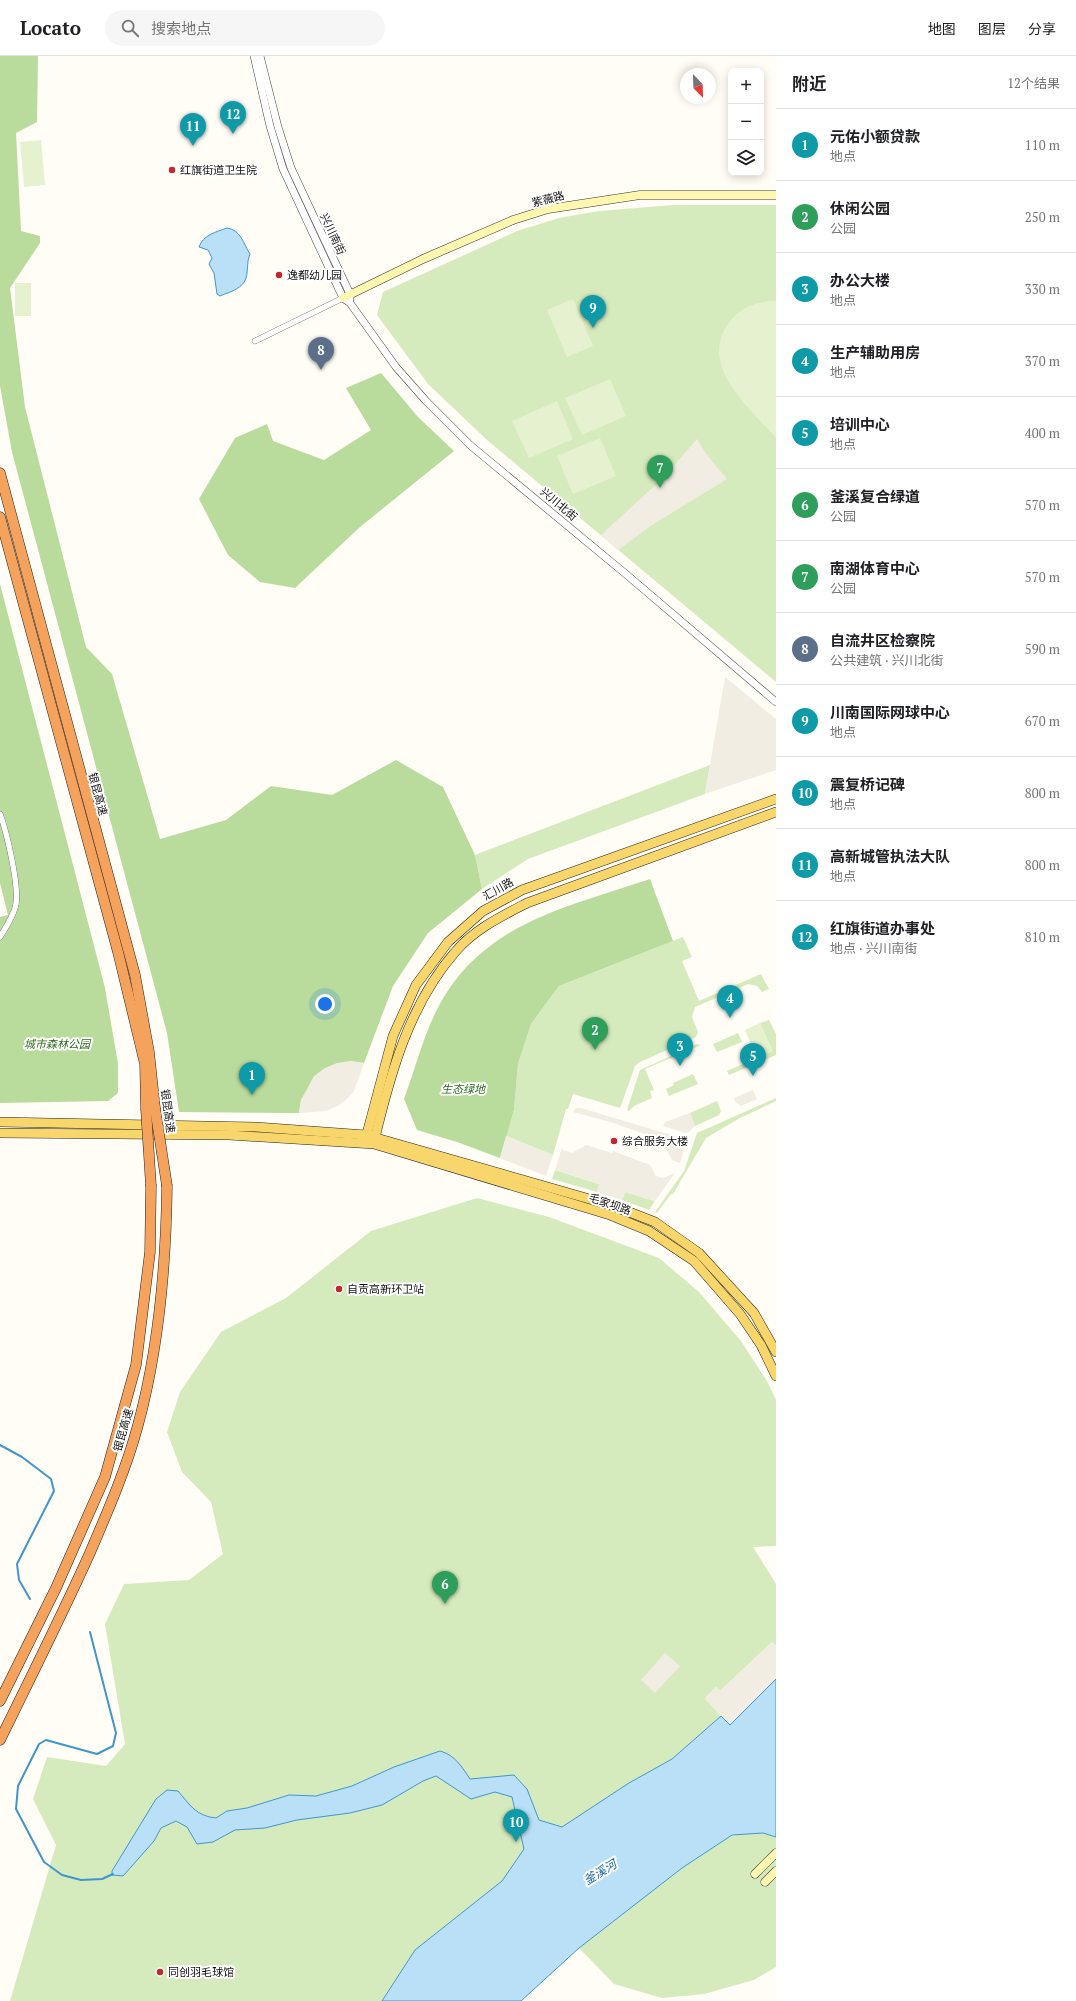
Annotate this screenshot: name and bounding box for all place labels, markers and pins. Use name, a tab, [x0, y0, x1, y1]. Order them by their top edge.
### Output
pin: 12	[220, 101, 246, 134]
pin: 11	[180, 113, 206, 146]
place label: 红旗街道卫生院	[180, 163, 257, 177]
marker: 红旗街道卫生院	[167, 165, 177, 175]
place label: 逸都幼儿园	[287, 268, 342, 282]
marker: 逸都幼儿园	[274, 270, 284, 280]
pin: 9	[580, 295, 606, 328]
pin: 8	[308, 337, 334, 370]
pin: 7	[647, 455, 673, 488]
pin: 4	[717, 985, 743, 1018]
pin: 2	[582, 1017, 608, 1050]
pin: 3	[667, 1033, 693, 1066]
pin: 5	[740, 1043, 766, 1076]
pin: 1	[239, 1062, 265, 1095]
place label: 综合服务大楼	[622, 1134, 688, 1148]
marker: 综合服务大楼	[609, 1136, 619, 1146]
place label: 自贡高新环卫站	[347, 1282, 424, 1296]
marker: 自贡高新环卫站	[334, 1284, 344, 1294]
pin: 6	[432, 1571, 458, 1604]
pin: 10	[503, 1809, 529, 1842]
place label: 同创羽毛球馆	[168, 1965, 234, 1979]
marker: 同创羽毛球馆	[155, 1967, 165, 1977]

